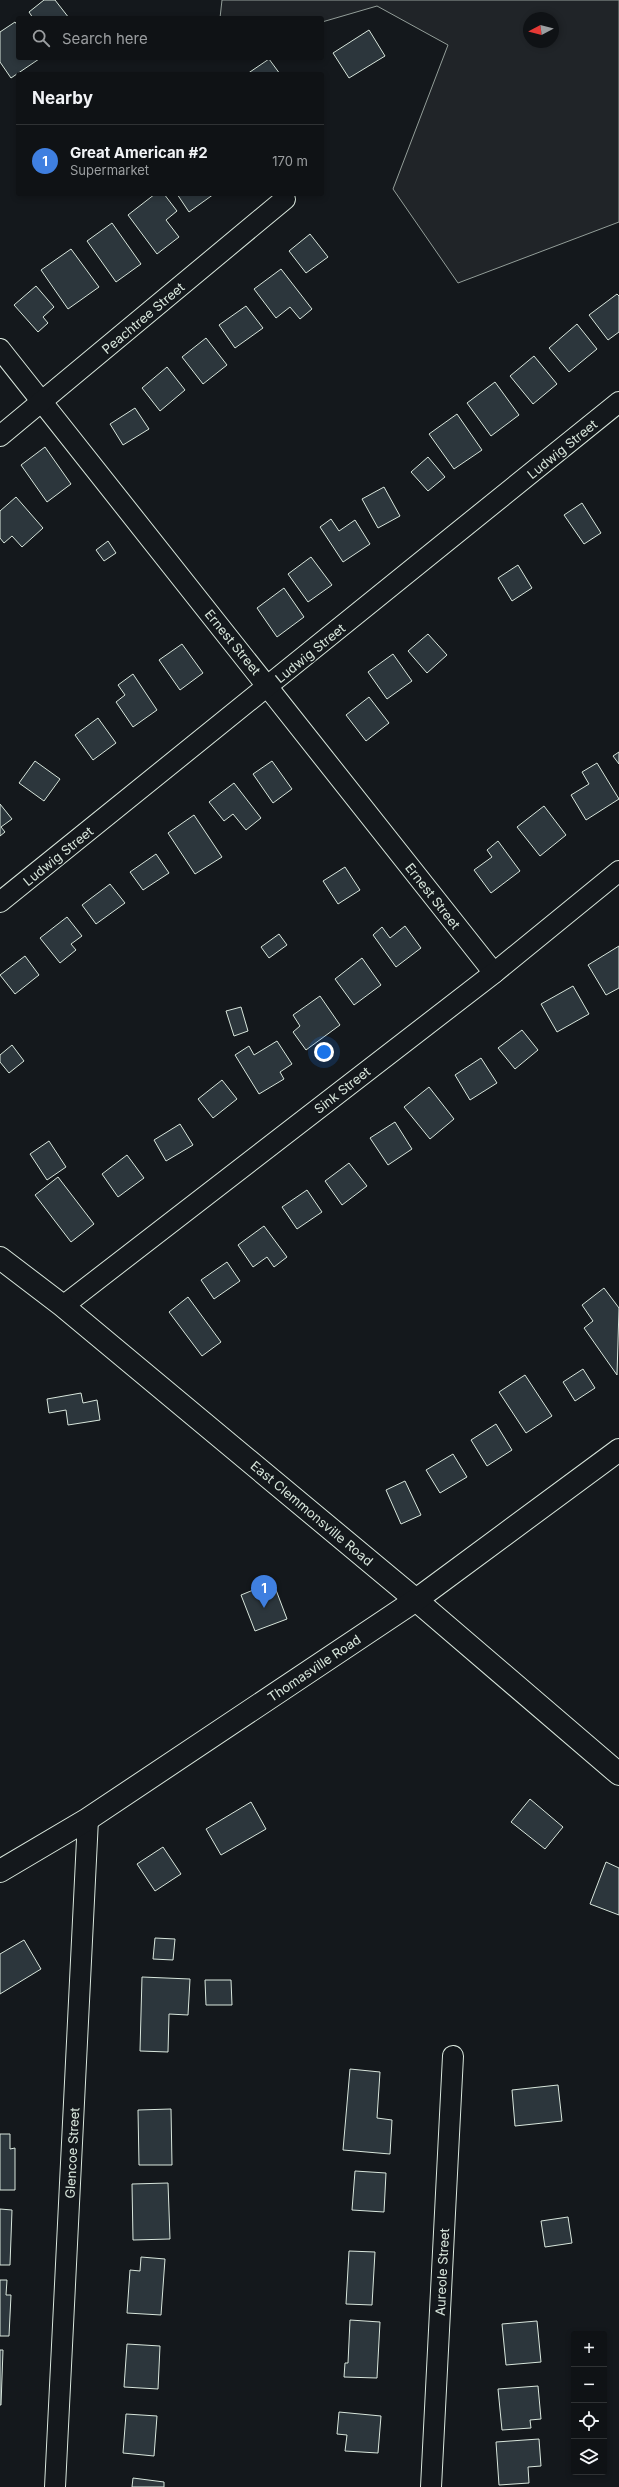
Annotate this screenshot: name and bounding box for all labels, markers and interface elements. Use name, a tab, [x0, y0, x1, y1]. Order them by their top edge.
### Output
north arrow	[523, 12, 559, 48]
search box	[16, 16, 324, 60]
icon: search	[30, 27, 52, 49]
text: Search here	[62, 29, 148, 48]
text: Nearby	[32, 88, 93, 108]
text: Great American #2	[70, 143, 208, 162]
text: 1	[42, 153, 48, 169]
text: 170 m	[272, 153, 308, 169]
text: Supermarket	[70, 162, 149, 178]
street label: Peachtree Street	[98, 279, 188, 357]
street label: Ludwig Street	[524, 416, 600, 482]
street label: Ernest Street	[202, 606, 264, 678]
street label: Ludwig Street	[272, 620, 348, 686]
street label: Ludwig Street	[20, 823, 96, 889]
street label: Ernest Street	[402, 860, 464, 932]
your location	[314, 1042, 334, 1062]
street label: Sink Street	[311, 1063, 373, 1117]
street label: East Clemmonsville Road	[248, 1457, 376, 1569]
pin: 1	[251, 1575, 277, 1608]
street label: Thomasville Road	[264, 1631, 364, 1705]
street label: Glencoe Street	[62, 2107, 82, 2199]
street label: Aureole Street	[432, 2228, 452, 2316]
map controls	[571, 2331, 607, 2475]
button: +	[571, 2331, 607, 2367]
button: −	[571, 2367, 607, 2403]
button: locate	[571, 2403, 607, 2439]
button: layers	[571, 2439, 607, 2475]

